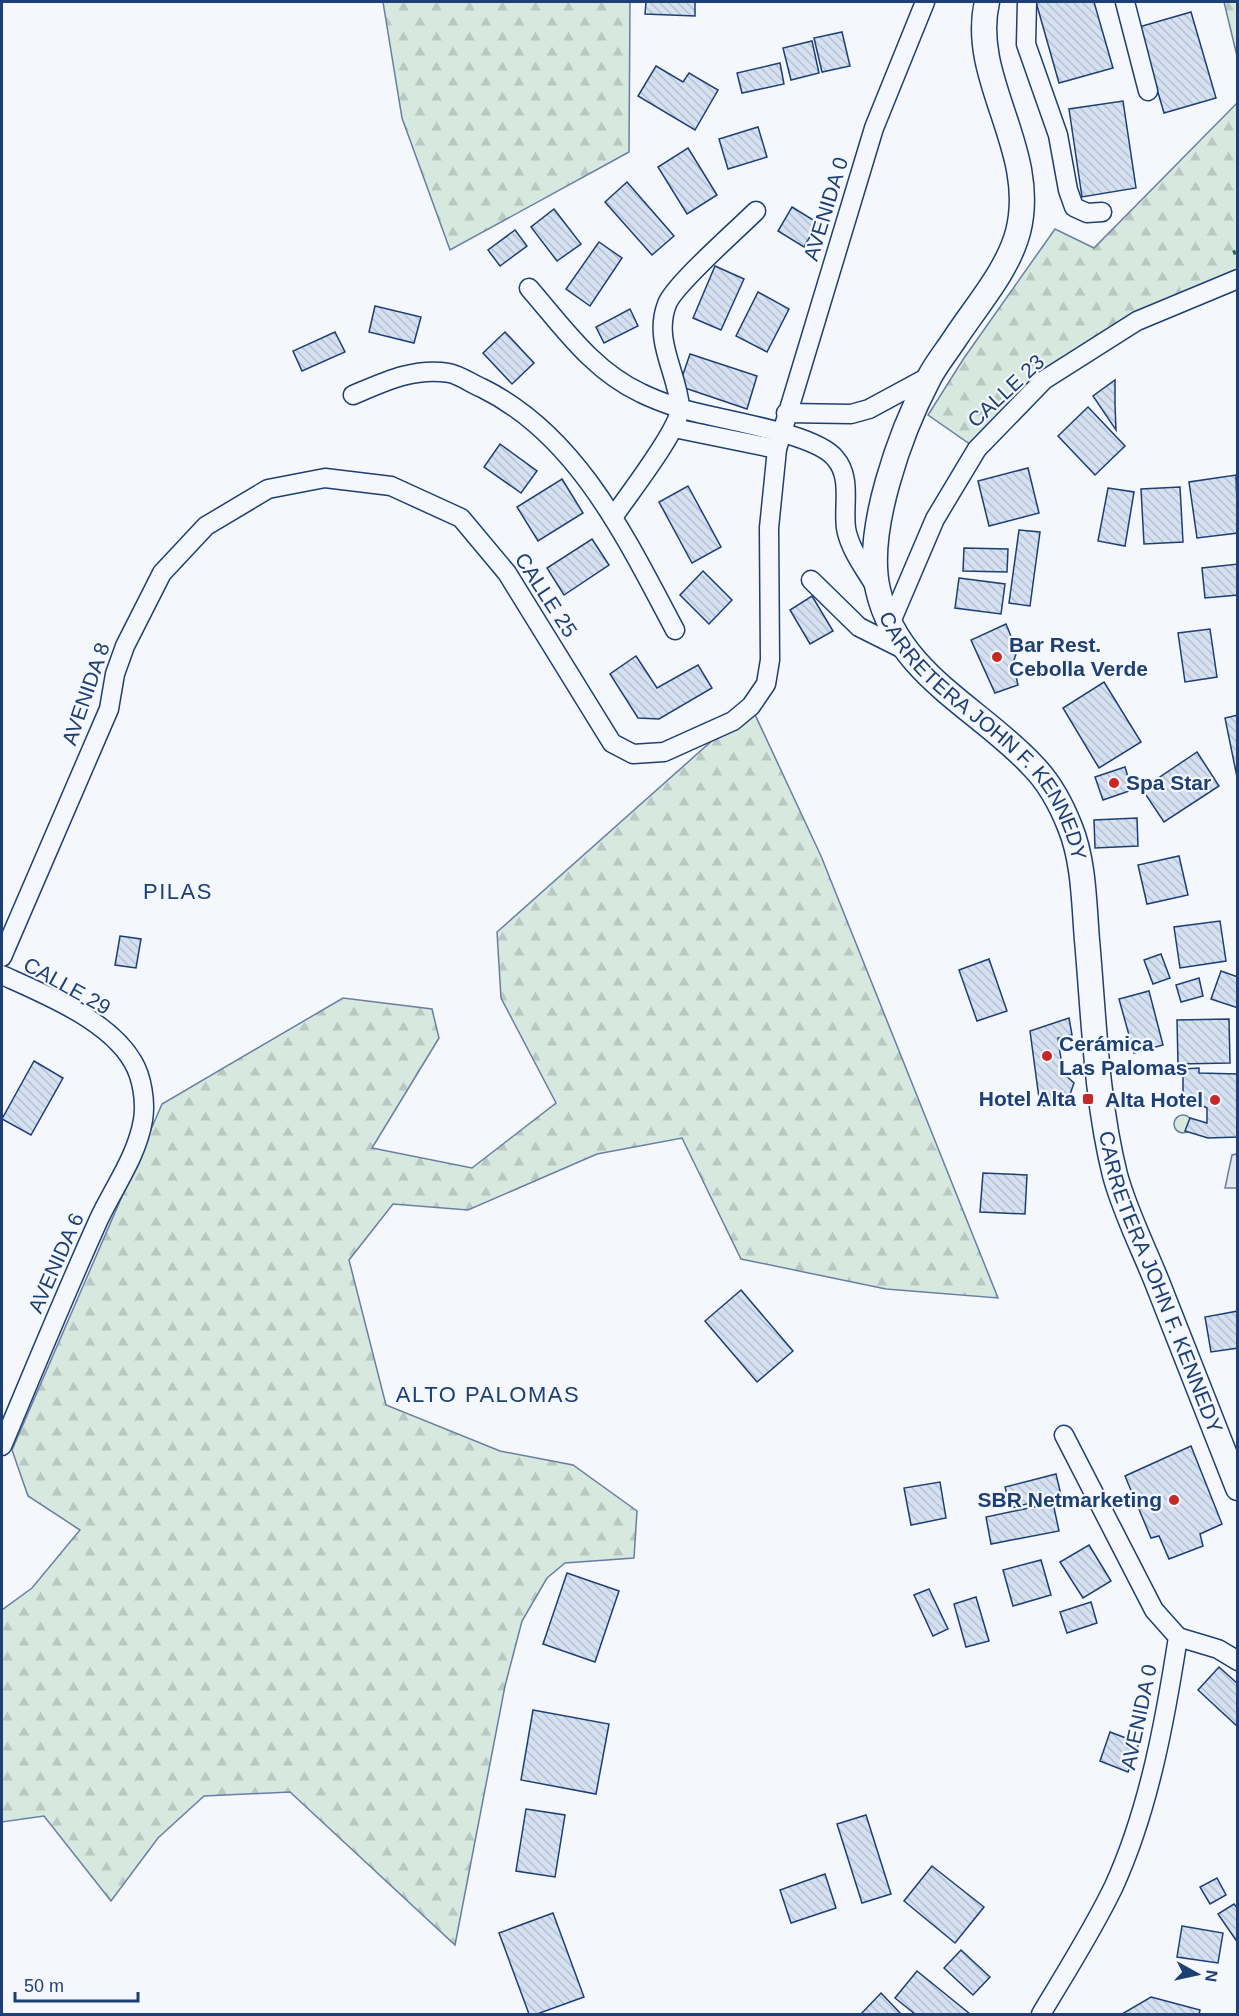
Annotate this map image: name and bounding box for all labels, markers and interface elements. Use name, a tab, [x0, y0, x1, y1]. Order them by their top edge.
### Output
street label: AVENIDA 0	[799, 154, 852, 263]
street label: CALLE 23	[963, 350, 1049, 432]
street label: CALLE 25	[511, 548, 582, 641]
street label: CARRETERA JOHN F. KENNEDY	[875, 608, 1091, 862]
place label: Bar Rest. Cebolla Verde	[1009, 633, 1148, 680]
street label: AVENIDA 8	[57, 640, 114, 748]
marker: Bar Rest. Cebolla Verde	[990, 650, 1004, 664]
place label: Spa Star	[1126, 771, 1211, 794]
marker: Spa Star	[1107, 776, 1121, 790]
district label: PILAS	[143, 879, 213, 904]
street label: CALLE 29	[20, 952, 115, 1019]
place label: Cerámica Las Palomas	[1059, 1032, 1187, 1079]
marker: Cerámica Las Palomas	[1040, 1049, 1054, 1063]
place label: Hotel Alta	[979, 1087, 1076, 1110]
place label: Alta Hotel	[1105, 1088, 1203, 1111]
marker: Hotel Alta	[1081, 1092, 1095, 1106]
marker: Alta Hotel	[1208, 1093, 1222, 1107]
street label: CARRETERA JOHN F. KENNEDY	[1095, 1129, 1227, 1436]
street label: AVENIDA 6	[23, 1209, 88, 1316]
district label: ALTO PALOMAS	[396, 1382, 580, 1407]
place label: SBR Netmarketing	[978, 1488, 1162, 1511]
marker: SBR Netmarketing	[1167, 1493, 1181, 1507]
street label: AVENIDA 0	[1116, 1662, 1161, 1772]
north arrow	[1167, 1944, 1227, 2004]
scale bar	[15, 1965, 138, 2003]
text: N	[1202, 1969, 1221, 1983]
text: 50 m	[24, 1976, 64, 1996]

